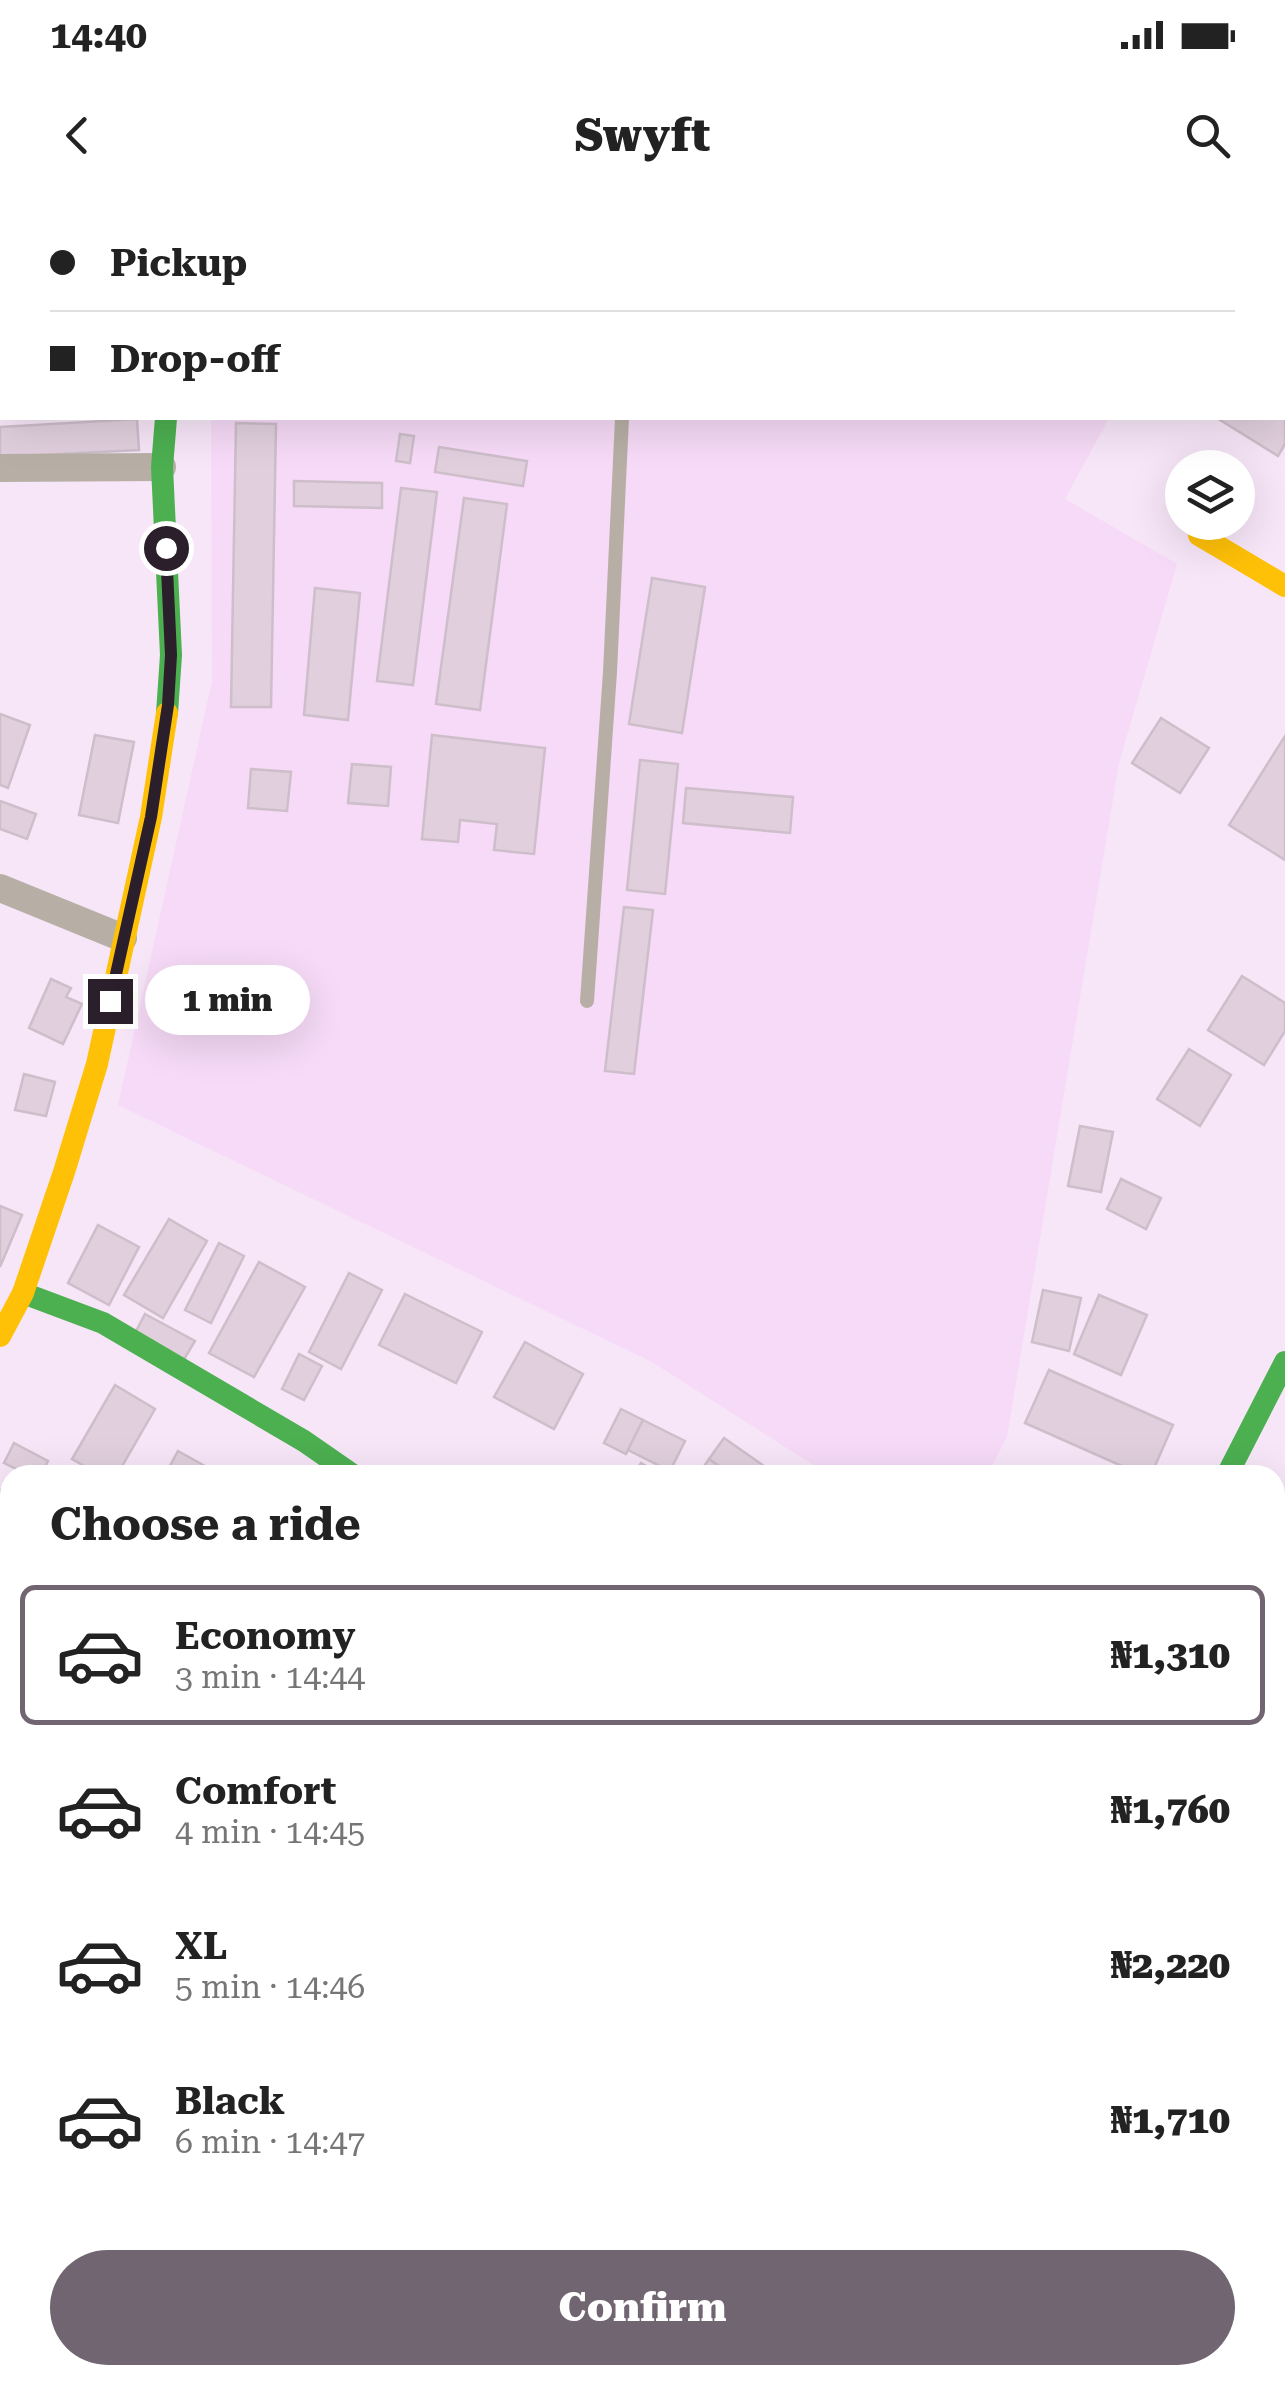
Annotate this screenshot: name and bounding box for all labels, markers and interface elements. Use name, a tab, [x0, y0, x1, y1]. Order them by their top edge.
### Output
text: 14:40	[50, 13, 147, 57]
icon: back	[50, 108, 105, 163]
icon: search	[1180, 108, 1235, 163]
text: Swyft	[575, 109, 710, 162]
text: Pickup	[110, 241, 247, 285]
text: Drop-off	[110, 337, 280, 381]
map controls	[1165, 450, 1255, 540]
button: layers	[1165, 450, 1255, 540]
route start	[144, 526, 189, 571]
callout: 1 min	[145, 966, 310, 1036]
route end	[88, 979, 133, 1024]
text: 1 min	[183, 981, 272, 1019]
text: Choose a ride	[50, 1498, 361, 1551]
icon: car	[55, 1610, 145, 1700]
text: Economy	[175, 1614, 355, 1658]
text: ₦1,310	[1111, 1633, 1230, 1677]
text: 3 min · 14:44	[175, 1658, 365, 1696]
icon: car	[55, 1765, 145, 1855]
text: Comfort	[175, 1769, 336, 1813]
text: ₦1,760	[1111, 1788, 1230, 1832]
text: 4 min · 14:45	[175, 1813, 365, 1851]
icon: car	[55, 1920, 145, 2010]
text: XL	[175, 1924, 227, 1968]
text: ₦2,220	[1111, 1943, 1230, 1987]
text: 5 min · 14:46	[175, 1968, 365, 2006]
icon: car	[55, 2075, 145, 2165]
text: Black	[175, 2079, 285, 2123]
text: ₦1,710	[1111, 2098, 1230, 2142]
text: 6 min · 14:47	[175, 2123, 365, 2161]
button: Confirm	[50, 2250, 1235, 2365]

